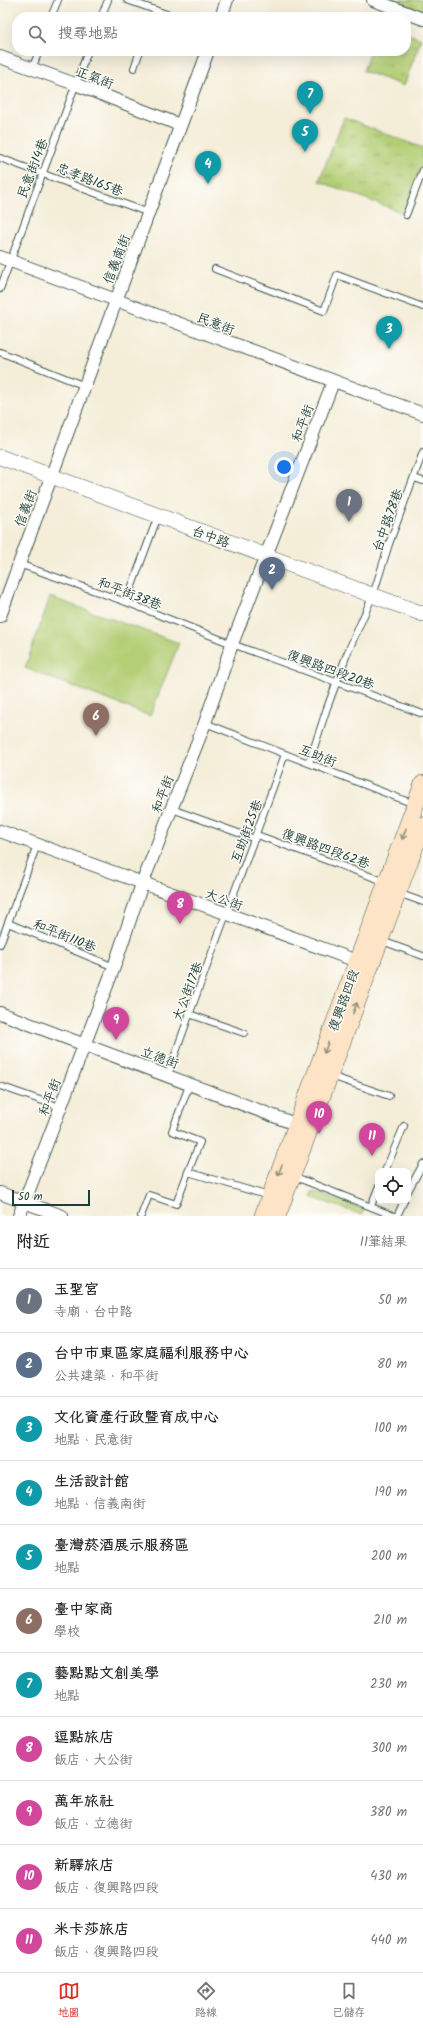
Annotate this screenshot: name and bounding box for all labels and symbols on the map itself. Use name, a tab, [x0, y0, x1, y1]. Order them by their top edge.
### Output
street label: 正氣街	[72, 62, 116, 95]
pin: 7	[297, 81, 323, 114]
pin: 5	[292, 119, 318, 152]
street label: 民意街14巷	[12, 135, 55, 202]
pin: 4	[195, 151, 221, 184]
street label: 忠孝路165巷	[53, 158, 126, 203]
street label: 信義南街	[98, 231, 137, 288]
street label: 民意街	[193, 308, 237, 341]
pin: 3	[376, 316, 402, 349]
street label: 和平街	[287, 402, 320, 446]
your location	[274, 457, 294, 477]
street label: 台中路78巷	[367, 486, 410, 555]
street label: 信義街	[10, 487, 43, 531]
pin: 1	[336, 489, 362, 522]
street label: 台中路	[189, 521, 232, 554]
pin: 2	[259, 557, 285, 590]
street label: 和平街38巷	[94, 573, 165, 616]
street label: 復興路四段20巷	[284, 645, 377, 696]
pin: 6	[83, 703, 109, 736]
street label: 互助街	[295, 740, 339, 773]
street label: 和平街	[147, 773, 180, 817]
street label: 互助街25巷	[226, 797, 269, 866]
street label: 復興路四段62巷	[278, 824, 373, 875]
one-way arrow	[400, 828, 408, 840]
street label: 大公街	[202, 884, 245, 917]
pin: 8	[167, 891, 193, 924]
street label: 和平街110巷	[30, 914, 99, 959]
street label: 大公街17巷	[167, 959, 209, 1024]
street label: 復興路四段	[323, 966, 365, 1035]
one-way arrow	[352, 1002, 360, 1014]
pin: 9	[103, 1007, 129, 1040]
street label: 立德街	[138, 1042, 181, 1075]
one-way arrow	[321, 1042, 329, 1054]
street label: 和平街	[34, 1076, 67, 1120]
pin: 10	[306, 1101, 332, 1134]
pin: 11	[359, 1123, 385, 1156]
one-way arrow	[276, 1163, 284, 1175]
scale bar	[12, 1188, 90, 1207]

